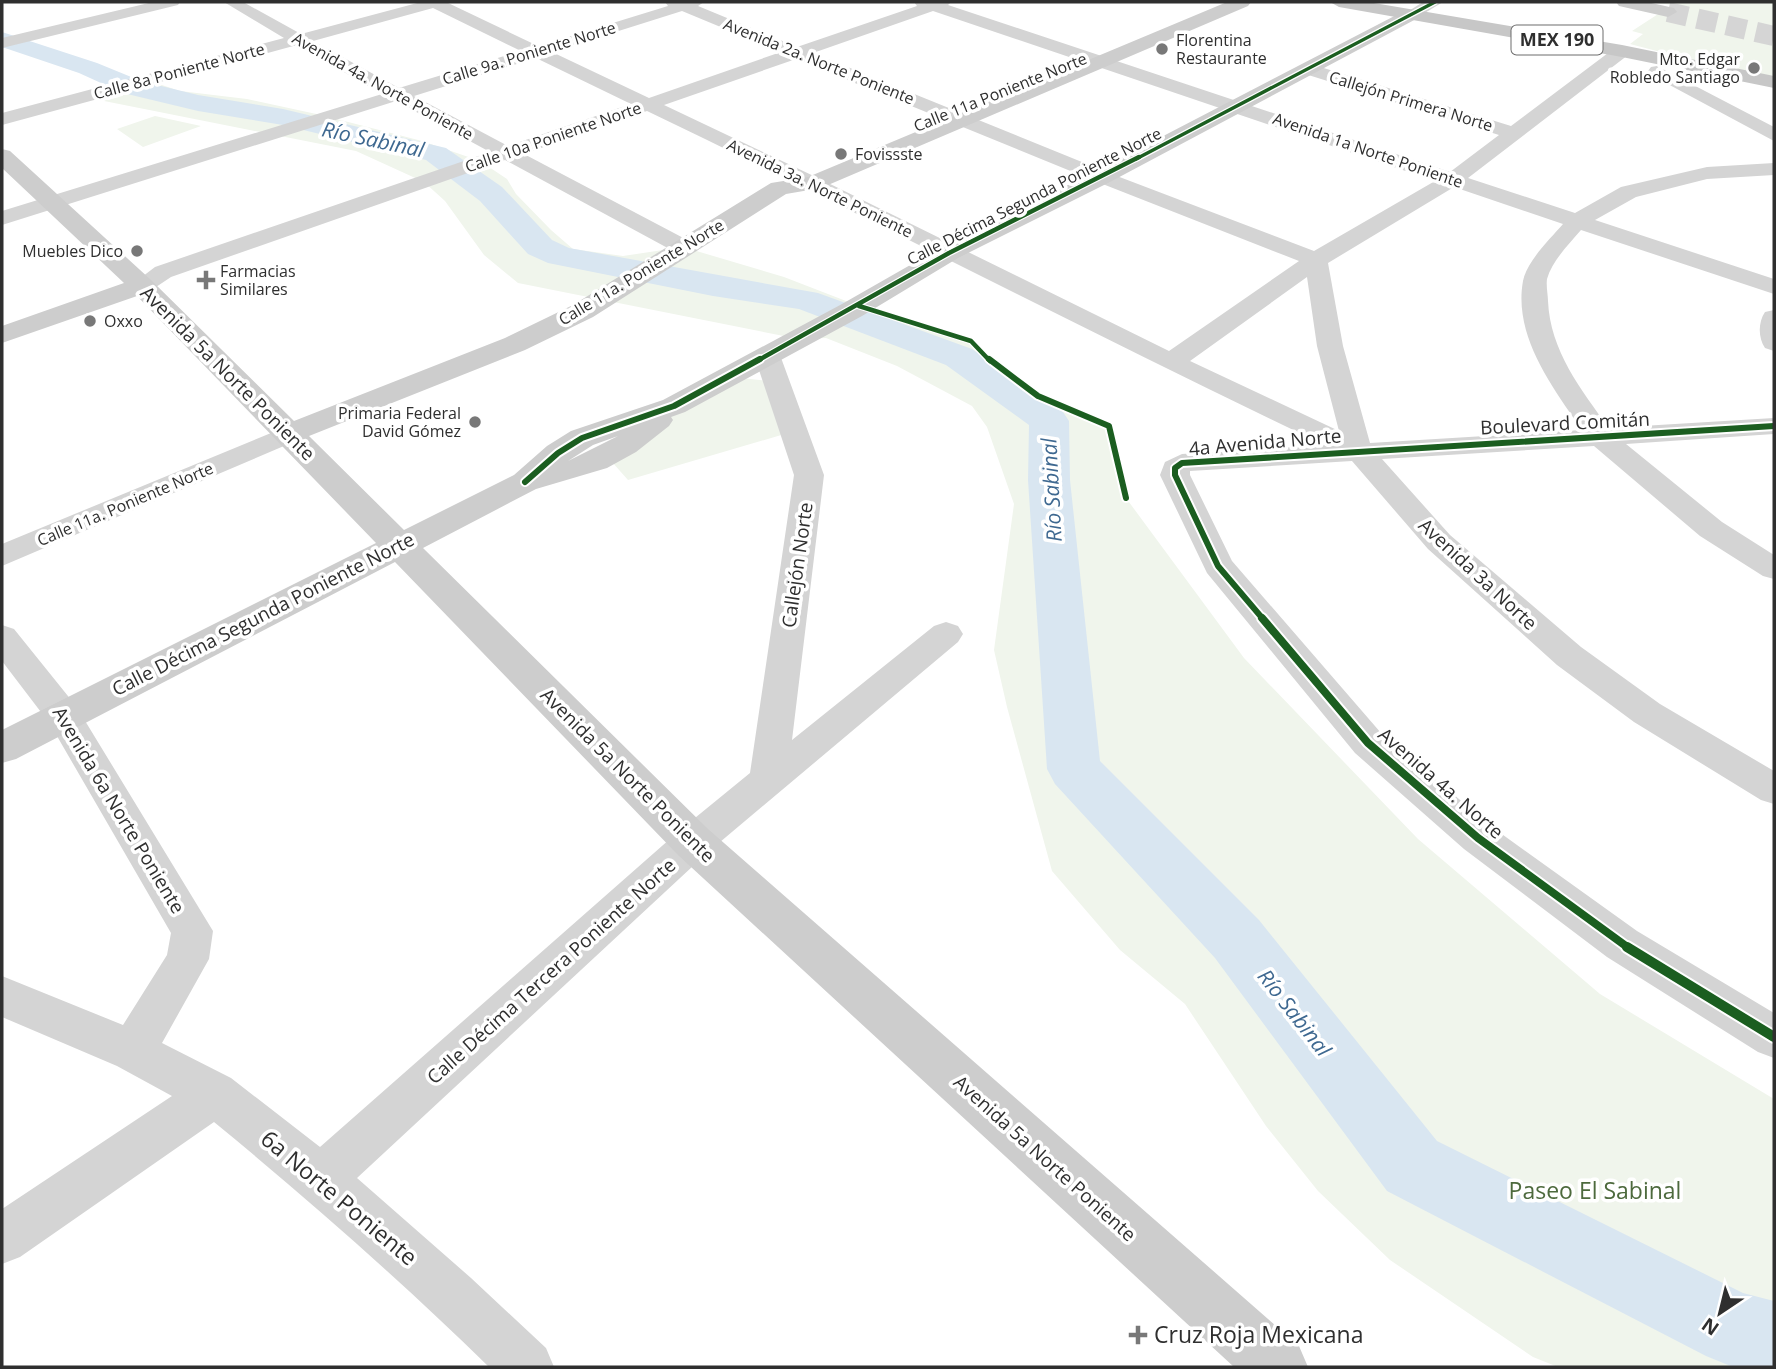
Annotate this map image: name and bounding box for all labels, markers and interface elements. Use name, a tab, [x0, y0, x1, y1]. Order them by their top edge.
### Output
street label: Avenida 2a. Norte Poniente	[720, 13, 918, 109]
street label: Calle 9a. Poniente Norte	[440, 16, 618, 90]
road number: MEX 190	[1512, 26, 1602, 55]
street label: Avenida 4a. Norte Poniente	[289, 27, 477, 145]
place label: Florentina Restaurante	[1176, 29, 1267, 69]
street label: Calle 8a Poniente Norte	[91, 38, 267, 104]
marker: Florentina Restaurante	[1154, 41, 1170, 57]
street label: Calle 11a Poniente Norte	[910, 47, 1090, 137]
place label: Mto. Edgar Robledo Santiago	[1610, 48, 1740, 88]
marker: Mto. Edgar Robledo Santiago	[1746, 60, 1762, 76]
street label: Callejón Primera Norte	[1326, 66, 1496, 136]
street label: Calle 10a Poniente Norte	[462, 96, 644, 178]
street label: Avenida 1a Norte Poniente	[1270, 107, 1466, 193]
water label: Río Sabinal	[320, 115, 428, 164]
street label: Calle Décima Segunda Poniente Norte	[903, 122, 1165, 270]
street label: Avenida 3a. Norte Poniente	[724, 133, 916, 243]
place label: Fovissste	[855, 143, 922, 165]
marker: Fovissste	[833, 146, 849, 162]
street label: Calle 11a. Poniente Norte	[554, 214, 728, 330]
place label: Muebles Dico	[22, 240, 123, 262]
marker: Muebles Dico	[129, 243, 145, 259]
place label: Farmacias Similares	[220, 260, 296, 300]
marker: Farmacias Similares	[198, 272, 214, 288]
street label: Avenida 5a Norte Poniente	[135, 280, 321, 466]
place label: Oxxo	[104, 310, 143, 332]
marker: Oxxo	[82, 313, 98, 329]
place label: Primaria Federal David Gómez	[338, 402, 461, 442]
street label: Boulevard Comitán	[1479, 406, 1651, 440]
marker: Primaria Federal David Gómez	[467, 414, 483, 430]
street label: 4a Avenida Norte	[1188, 422, 1342, 462]
water label: Río Sabinal	[1034, 437, 1068, 543]
street label: Calle 11a. Poniente Norte	[34, 457, 216, 551]
street label: Callejón Norte	[775, 501, 819, 629]
street label: Avenida 3a Norte	[1413, 512, 1543, 636]
street label: Calle Décima Segunda Poniente Norte	[107, 526, 419, 702]
street label: Avenida 5a Norte Poniente	[535, 682, 721, 868]
street label: Avenida 6a Norte Poniente	[47, 702, 191, 918]
street label: Avenida 4a. Norte	[1373, 721, 1509, 845]
street label: Calle Décima Tercera Poniente Norte	[421, 852, 681, 1090]
water label: Río Sabinal	[1252, 963, 1338, 1062]
street label: Avenida 5a Norte Poniente	[948, 1069, 1142, 1247]
street label: 6a Norte Poniente	[255, 1122, 425, 1272]
park label: Paseo El Sabinal	[1509, 1174, 1681, 1206]
north arrow	[1685, 1278, 1755, 1348]
text: N	[1696, 1312, 1724, 1342]
place label: Cruz Roja Mexicana	[1154, 1318, 1363, 1350]
marker: Cruz Roja Mexicana	[1128, 1325, 1148, 1345]

